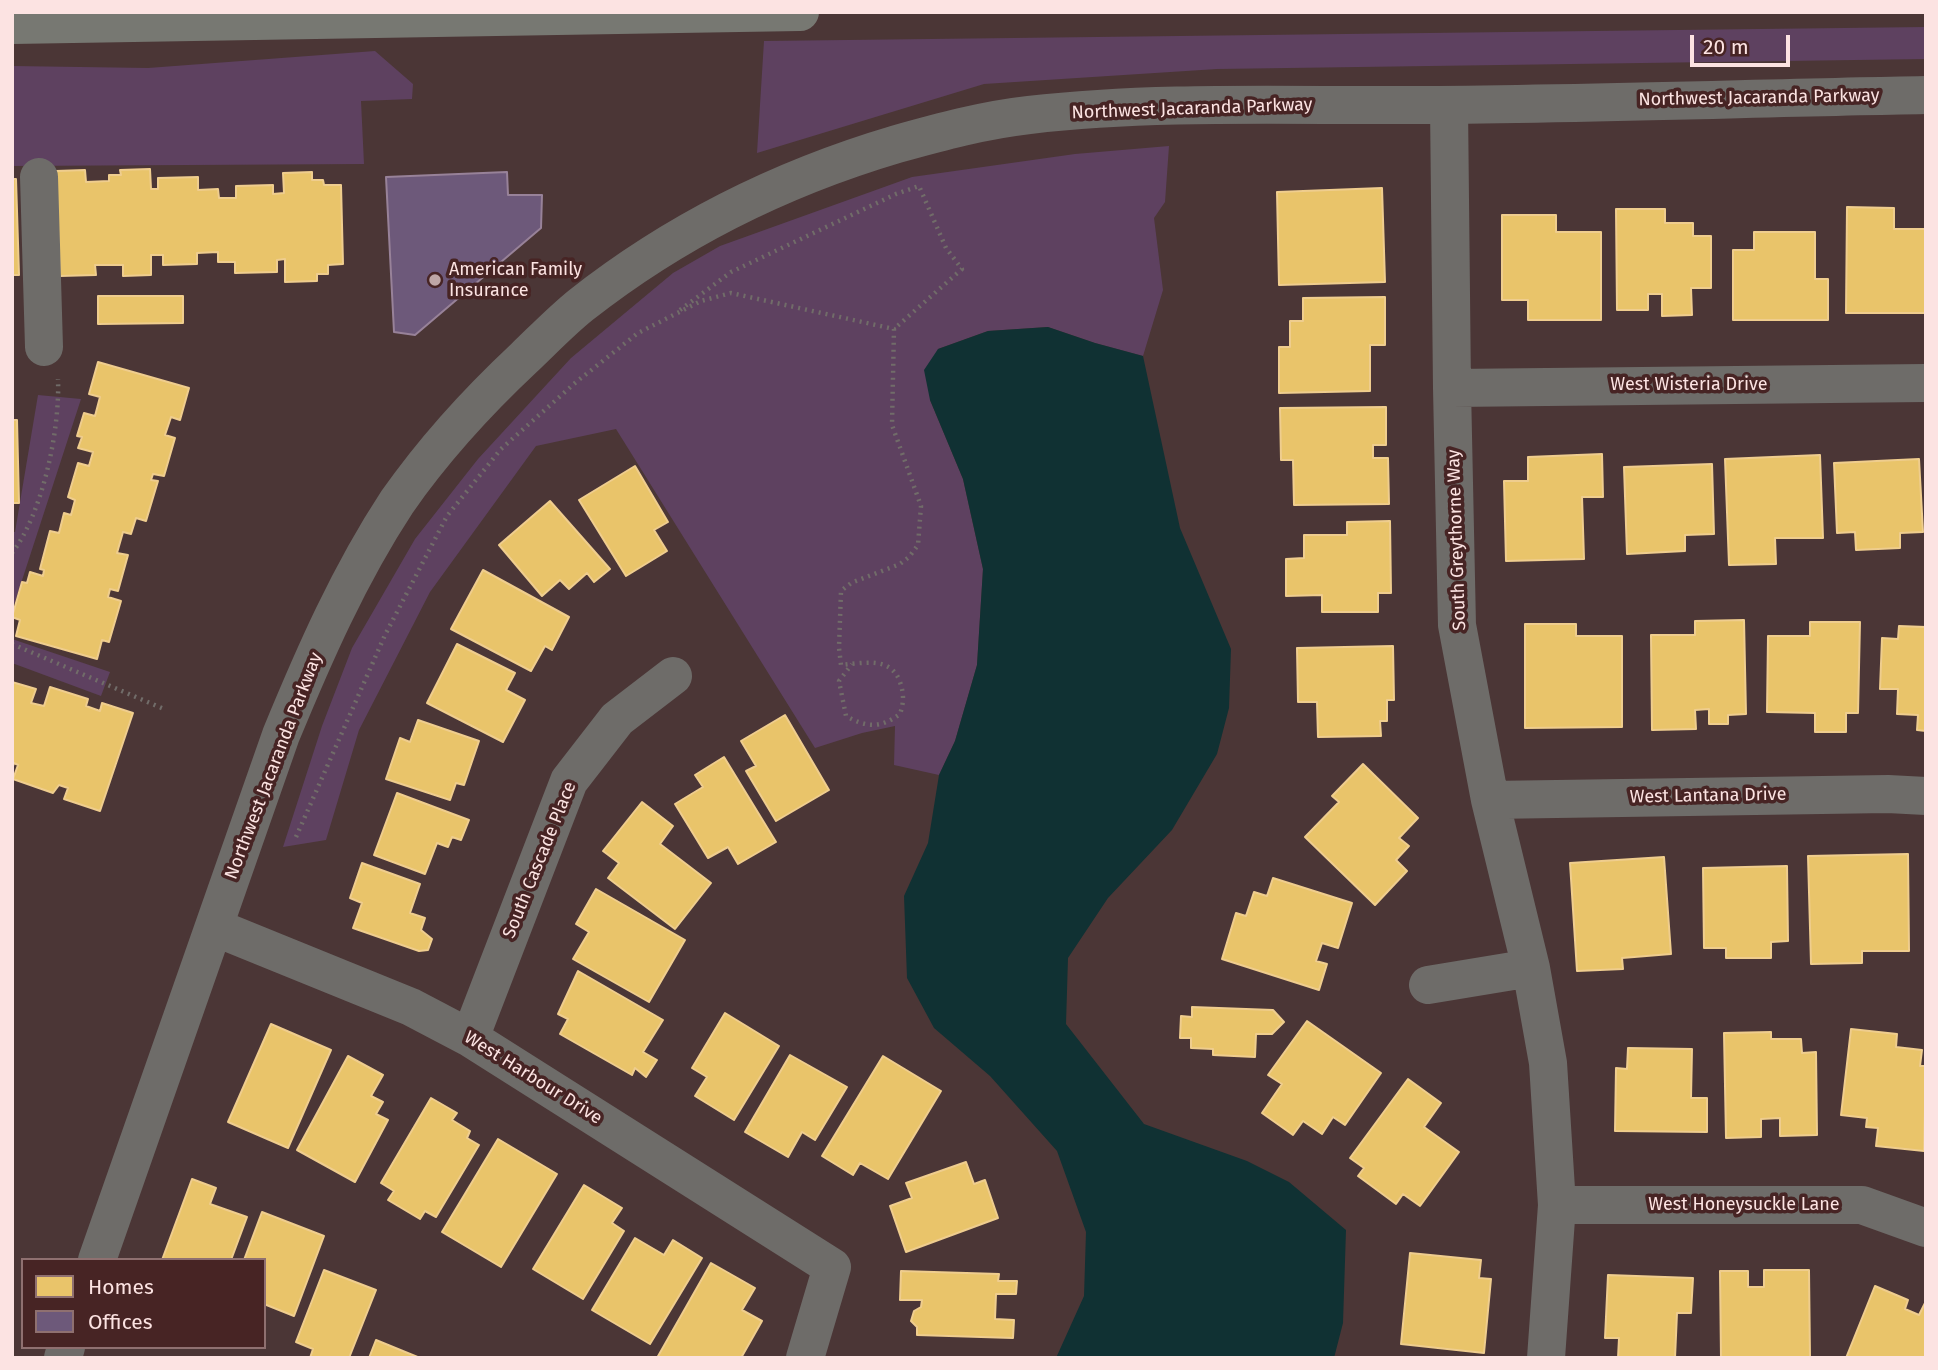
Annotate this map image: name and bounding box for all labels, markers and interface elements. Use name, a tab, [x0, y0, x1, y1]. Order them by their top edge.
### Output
scale bar	[1693, 21, 1793, 65]
text: 20 m	[1703, 34, 1749, 60]
street label: Northwest Jacaranda Parkway	[1638, 85, 1880, 111]
street label: Northwest Jacaranda Parkway	[1071, 94, 1313, 124]
place label: American Family Insurance	[449, 259, 582, 302]
marker: American Family Insurance	[427, 272, 443, 288]
street label: West Wisteria Drive	[1610, 374, 1768, 396]
street label: South Greythorne Way	[1443, 449, 1471, 631]
street label: Northwest Jacaranda Parkway	[221, 650, 327, 882]
street label: South Cascade Place	[499, 778, 581, 942]
street label: West Lantana Drive	[1629, 784, 1787, 808]
street label: West Harbour Drive	[460, 1027, 606, 1129]
street label: West Honeysuckle Lane	[1648, 1194, 1840, 1216]
legend	[21, 1258, 266, 1349]
text: Homes	[88, 1274, 154, 1300]
text: Offices	[88, 1309, 153, 1335]

